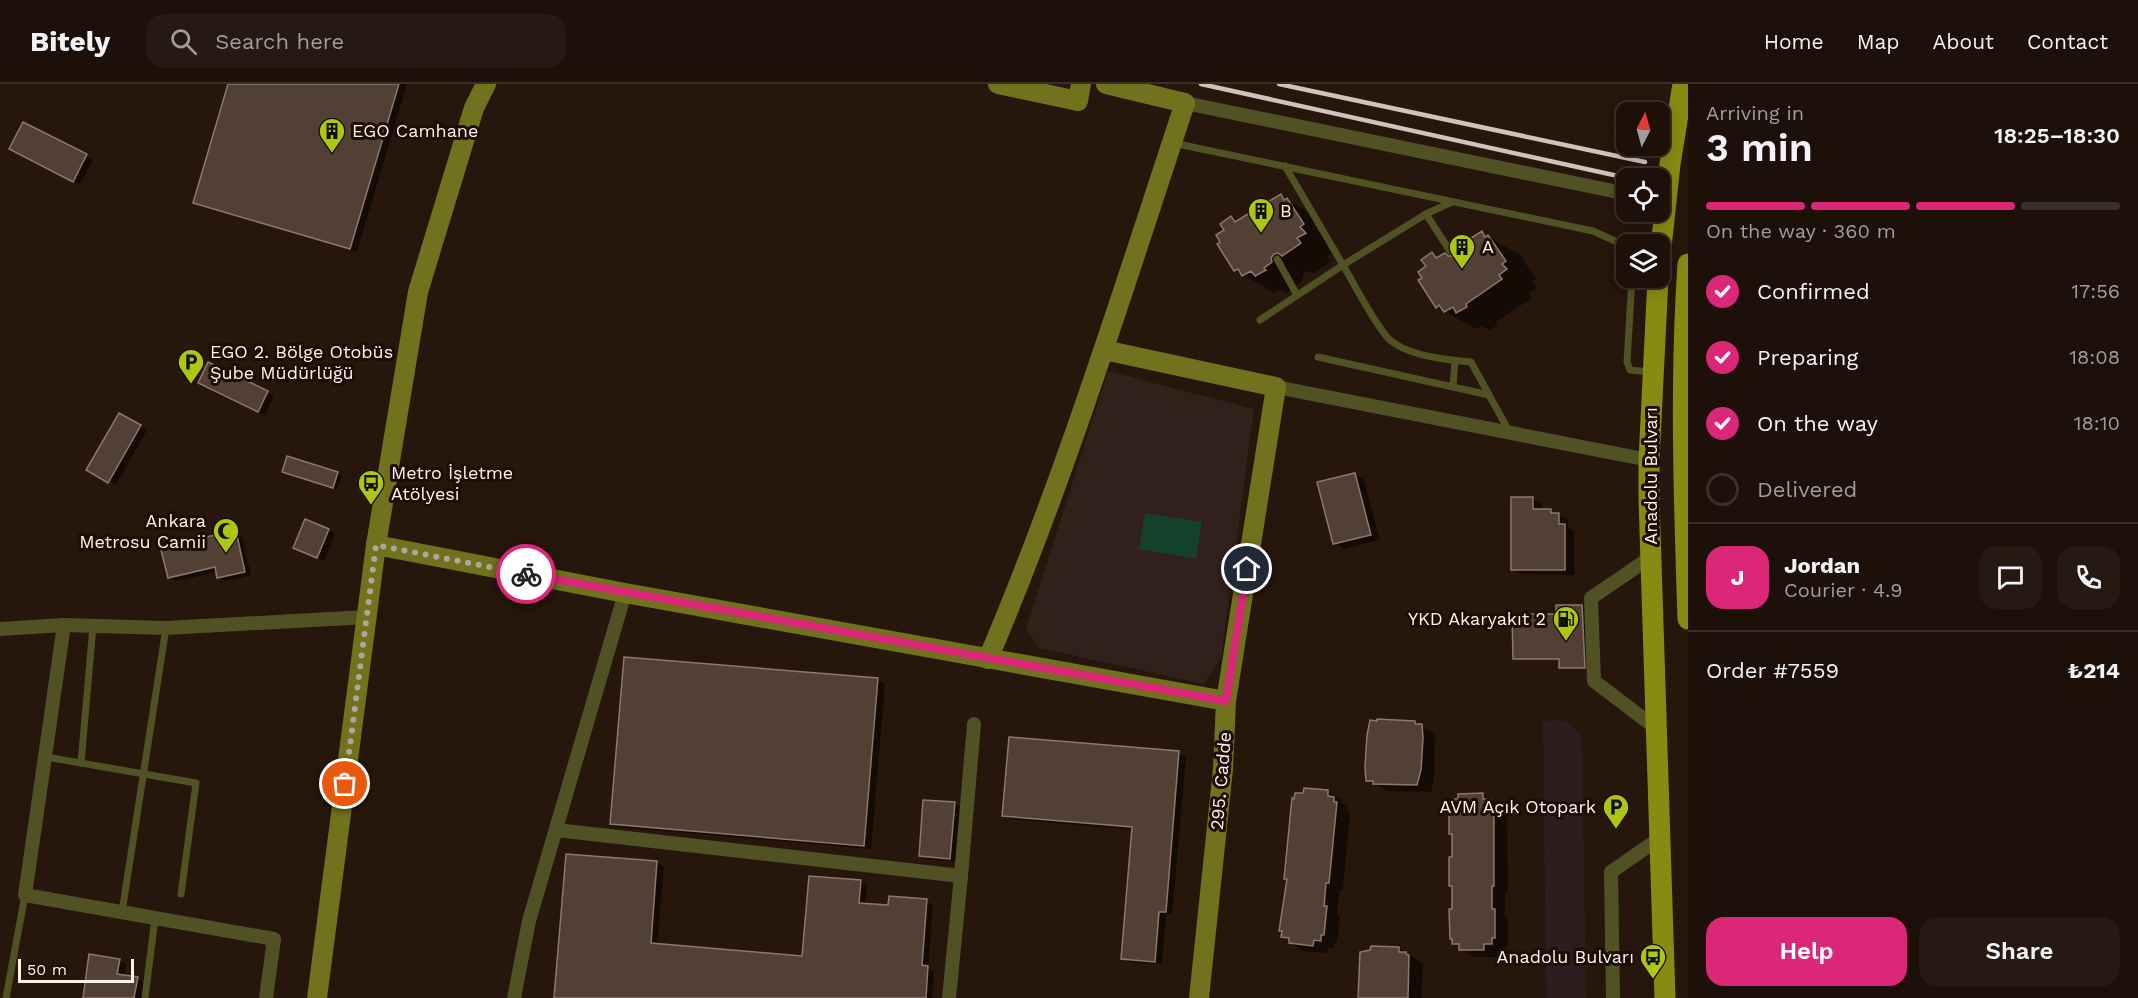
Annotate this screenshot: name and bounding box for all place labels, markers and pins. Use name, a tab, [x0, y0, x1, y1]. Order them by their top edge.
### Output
building icon: EGO Camhane	[317, 116, 347, 154]
place label: EGO Camhane	[352, 120, 478, 141]
building icon: B	[1246, 196, 1276, 234]
place label: B	[1280, 200, 1292, 221]
building icon: A	[1447, 232, 1477, 270]
place label: A	[1482, 236, 1494, 257]
place label: EGO 2. Bölge Otobüs Şube Müdürlüğü	[210, 341, 393, 383]
parking icon: EGO 2. Bölge Otobüs Şube Müdürlüğü	[176, 347, 206, 385]
place label: Metro İşletme Atölyesi	[391, 462, 513, 504]
bus stop icon: Metro İşletme Atölyesi	[356, 468, 386, 506]
place label: Ankara Metrosu Camii	[79, 510, 206, 552]
mosque icon: Ankara Metrosu Camii	[211, 516, 241, 554]
pin	[1221, 543, 1272, 594]
fuel station icon: YKD Akaryakıt 2	[1551, 604, 1581, 642]
place label: YKD Akaryakıt 2	[1408, 608, 1546, 629]
pin	[319, 758, 370, 809]
parking icon: AVM Açık Otopark	[1601, 792, 1631, 830]
place label: AVM Açık Otopark	[1439, 796, 1596, 817]
bus stop icon: Anadolu Bulvarı	[1638, 942, 1668, 980]
place label: Anadolu Bulvarı	[1496, 946, 1634, 967]

